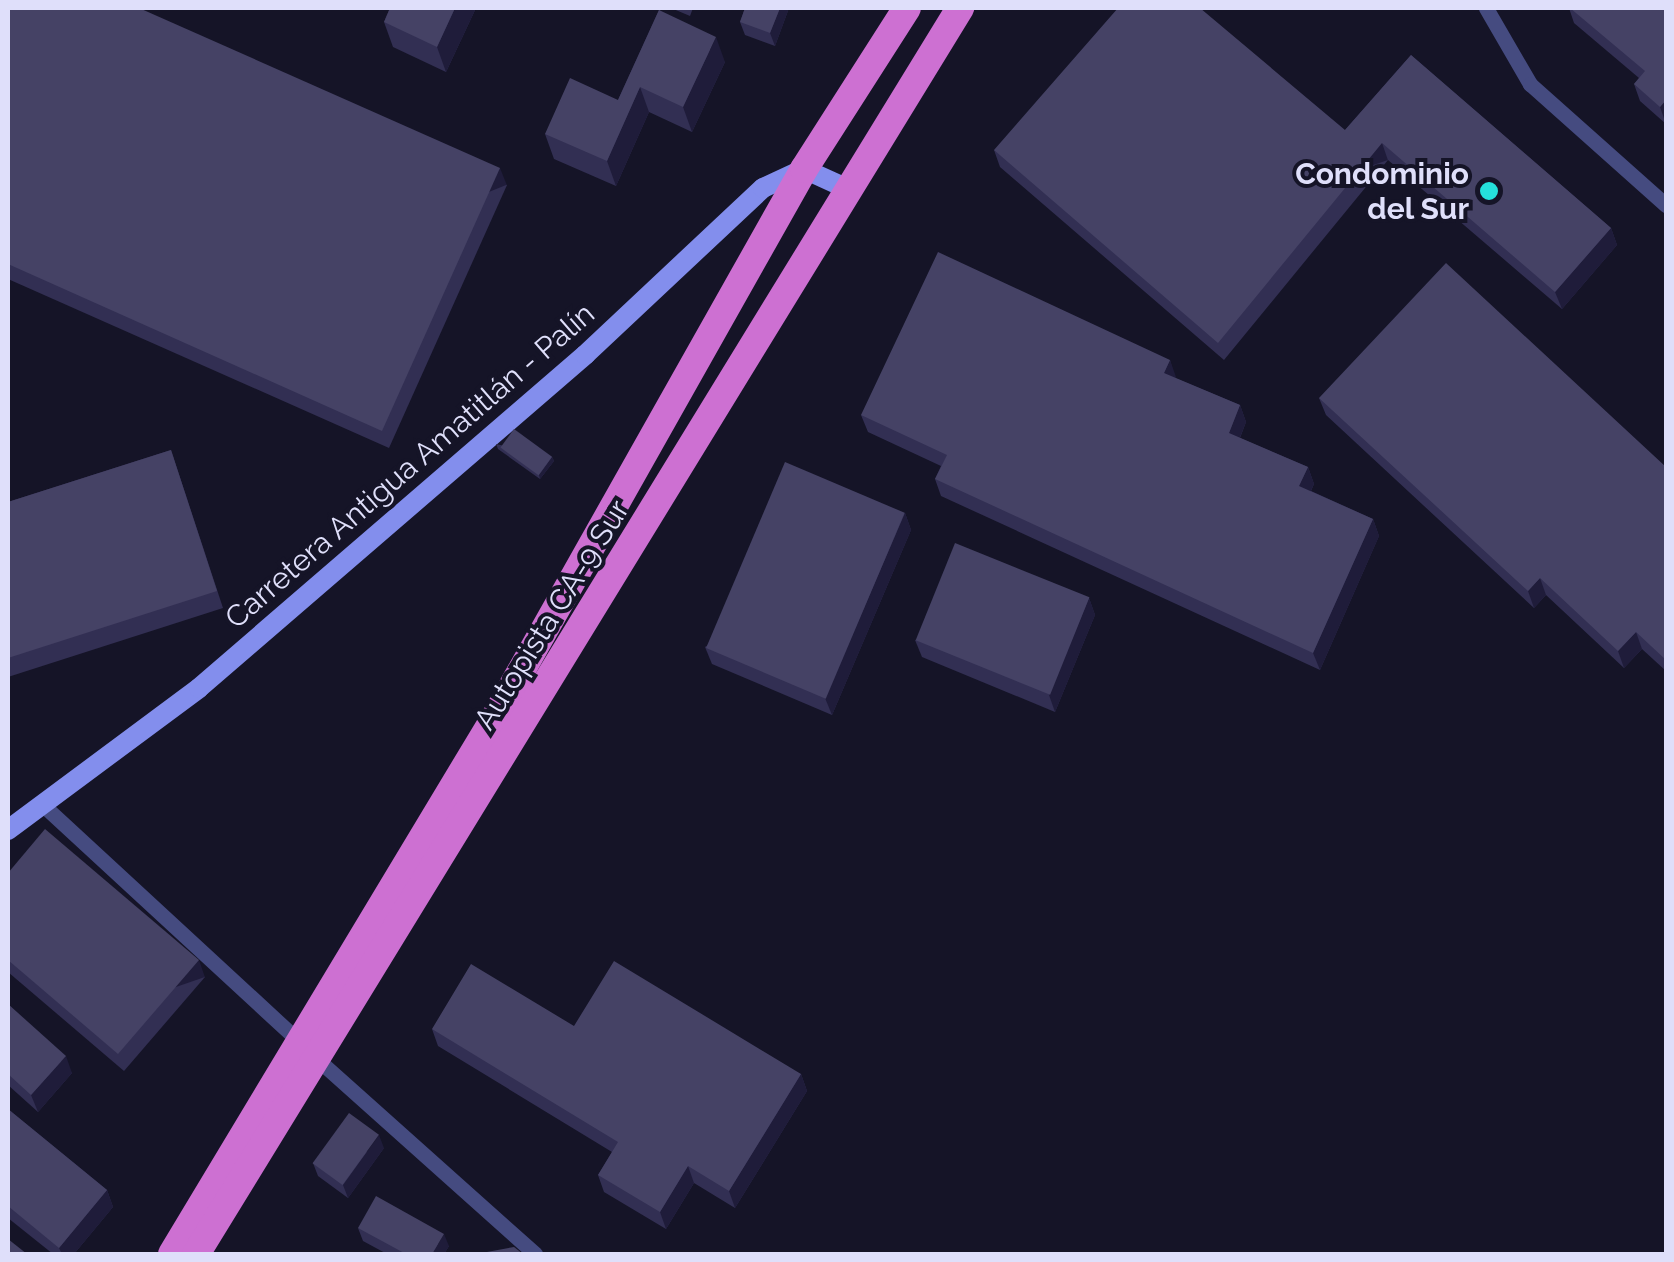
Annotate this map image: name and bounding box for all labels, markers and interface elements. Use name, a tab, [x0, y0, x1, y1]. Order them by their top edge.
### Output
place label: Condominio del Sur	[1295, 156, 1469, 226]
marker: Condominio del Sur	[1478, 180, 1500, 202]
street label: Carretera Antigua Amatitlán - Palín	[217, 295, 603, 637]
street label: Autopista CA-9 Sur	[467, 494, 637, 736]

